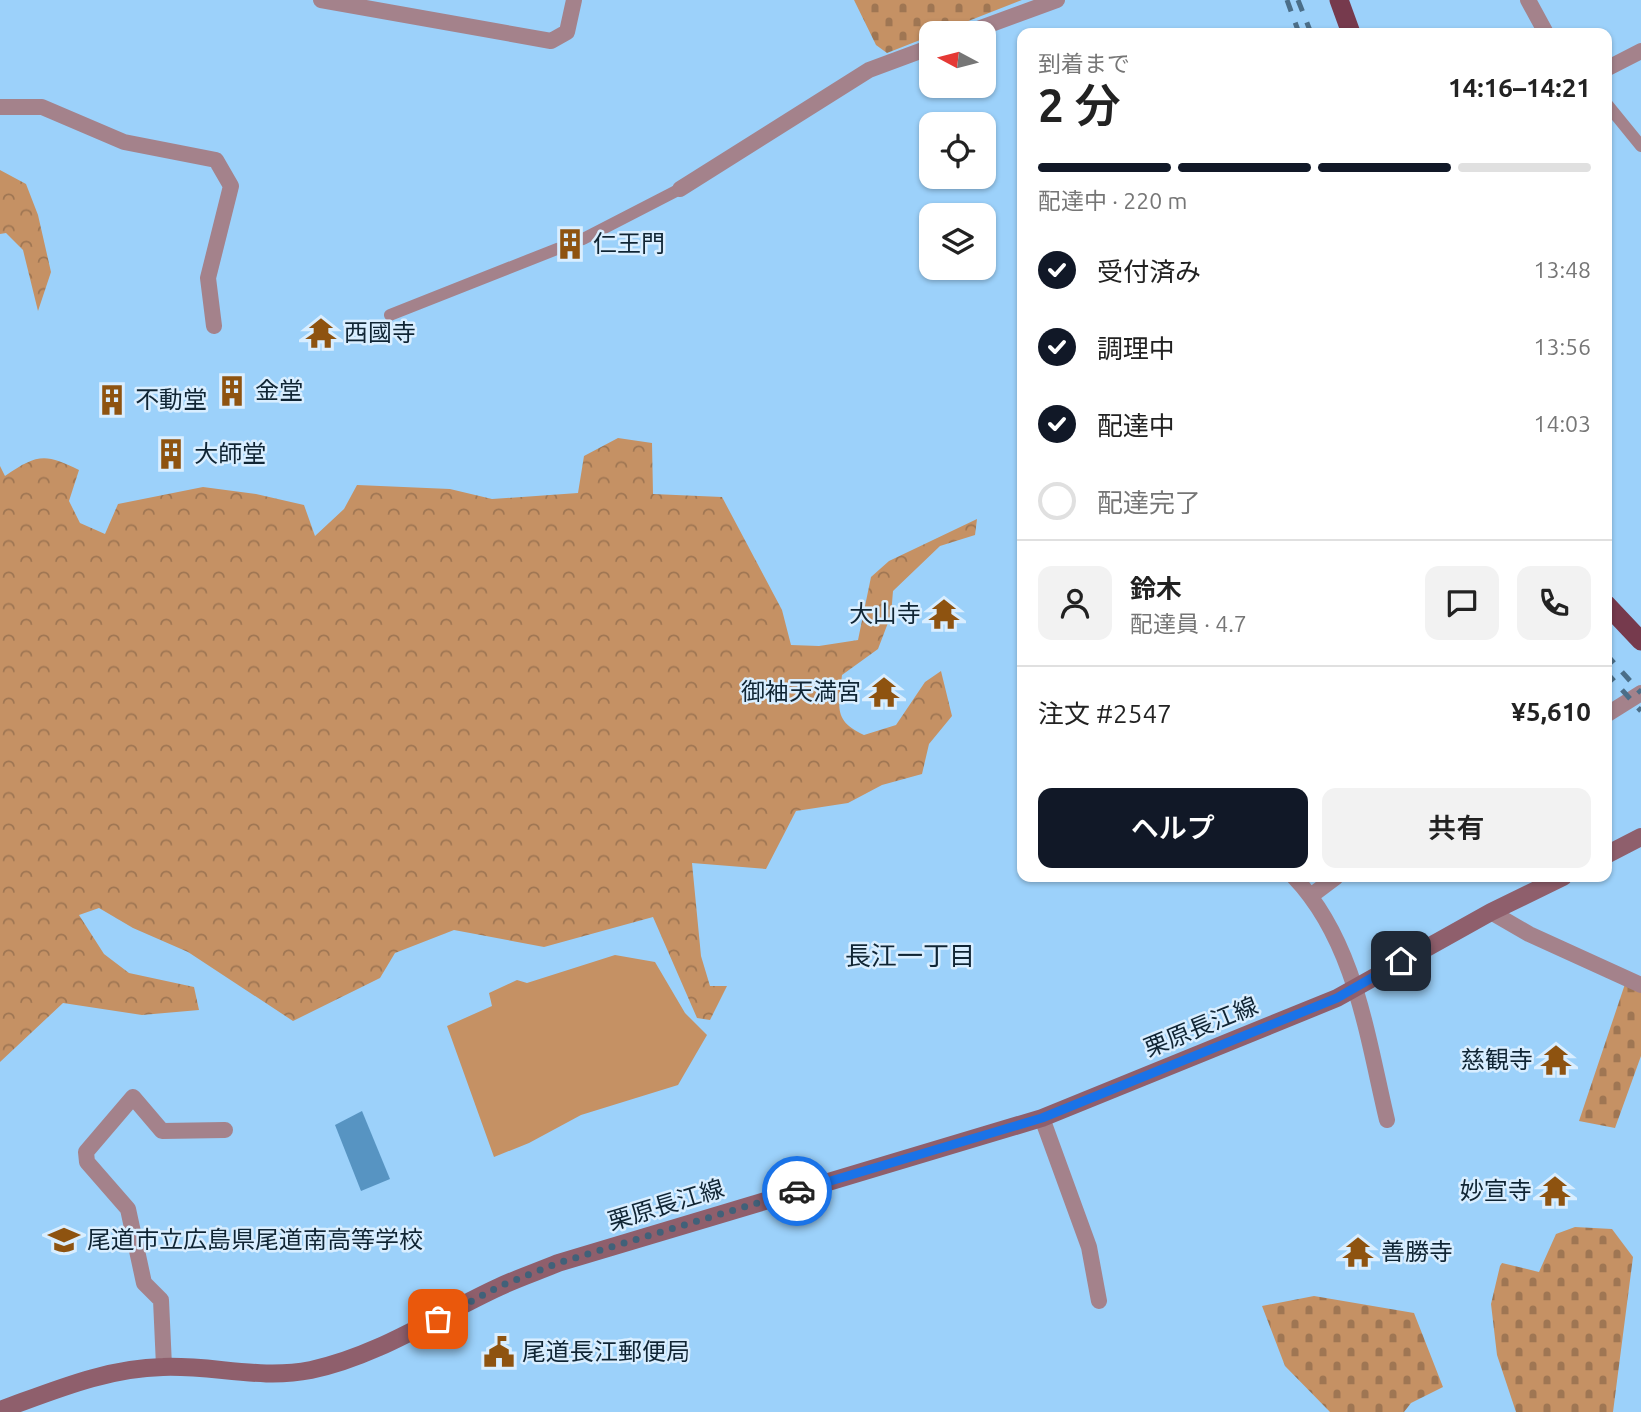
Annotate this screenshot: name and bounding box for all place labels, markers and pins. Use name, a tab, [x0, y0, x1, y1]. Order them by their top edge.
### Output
building icon: 仁王門	[553, 227, 587, 261]
place label: 仁王門	[593, 230, 665, 257]
temple icon: 西國寺	[304, 316, 338, 350]
place label: 西國寺	[344, 319, 416, 346]
building icon: 金堂	[215, 374, 249, 408]
place label: 金堂	[255, 377, 303, 404]
building icon: 不動堂	[95, 383, 129, 417]
place label: 不動堂	[135, 386, 207, 413]
building icon: 大師堂	[154, 437, 188, 471]
place label: 大師堂	[194, 440, 266, 467]
temple icon: 大山寺	[927, 597, 961, 631]
place label: 大山寺	[849, 600, 921, 627]
temple icon: 御袖天満宮	[867, 675, 901, 709]
place label: 御袖天満宮	[741, 678, 861, 705]
pin	[1371, 931, 1431, 991]
temple icon: 慈観寺	[1539, 1043, 1573, 1077]
place label: 慈観寺	[1461, 1046, 1533, 1073]
temple icon: 妙宣寺	[1538, 1174, 1572, 1208]
place label: 妙宣寺	[1460, 1177, 1532, 1204]
school or university icon: 尾道市立広島県尾道南高等学校	[47, 1223, 81, 1257]
place label: 尾道市立広島県尾道南高等学校	[87, 1226, 423, 1253]
temple icon: 善勝寺	[1341, 1235, 1375, 1269]
place label: 善勝寺	[1381, 1238, 1453, 1265]
pin	[408, 1289, 468, 1349]
public building icon: 尾道長江郵便局	[482, 1335, 516, 1369]
place label: 尾道長江郵便局	[522, 1338, 690, 1365]

